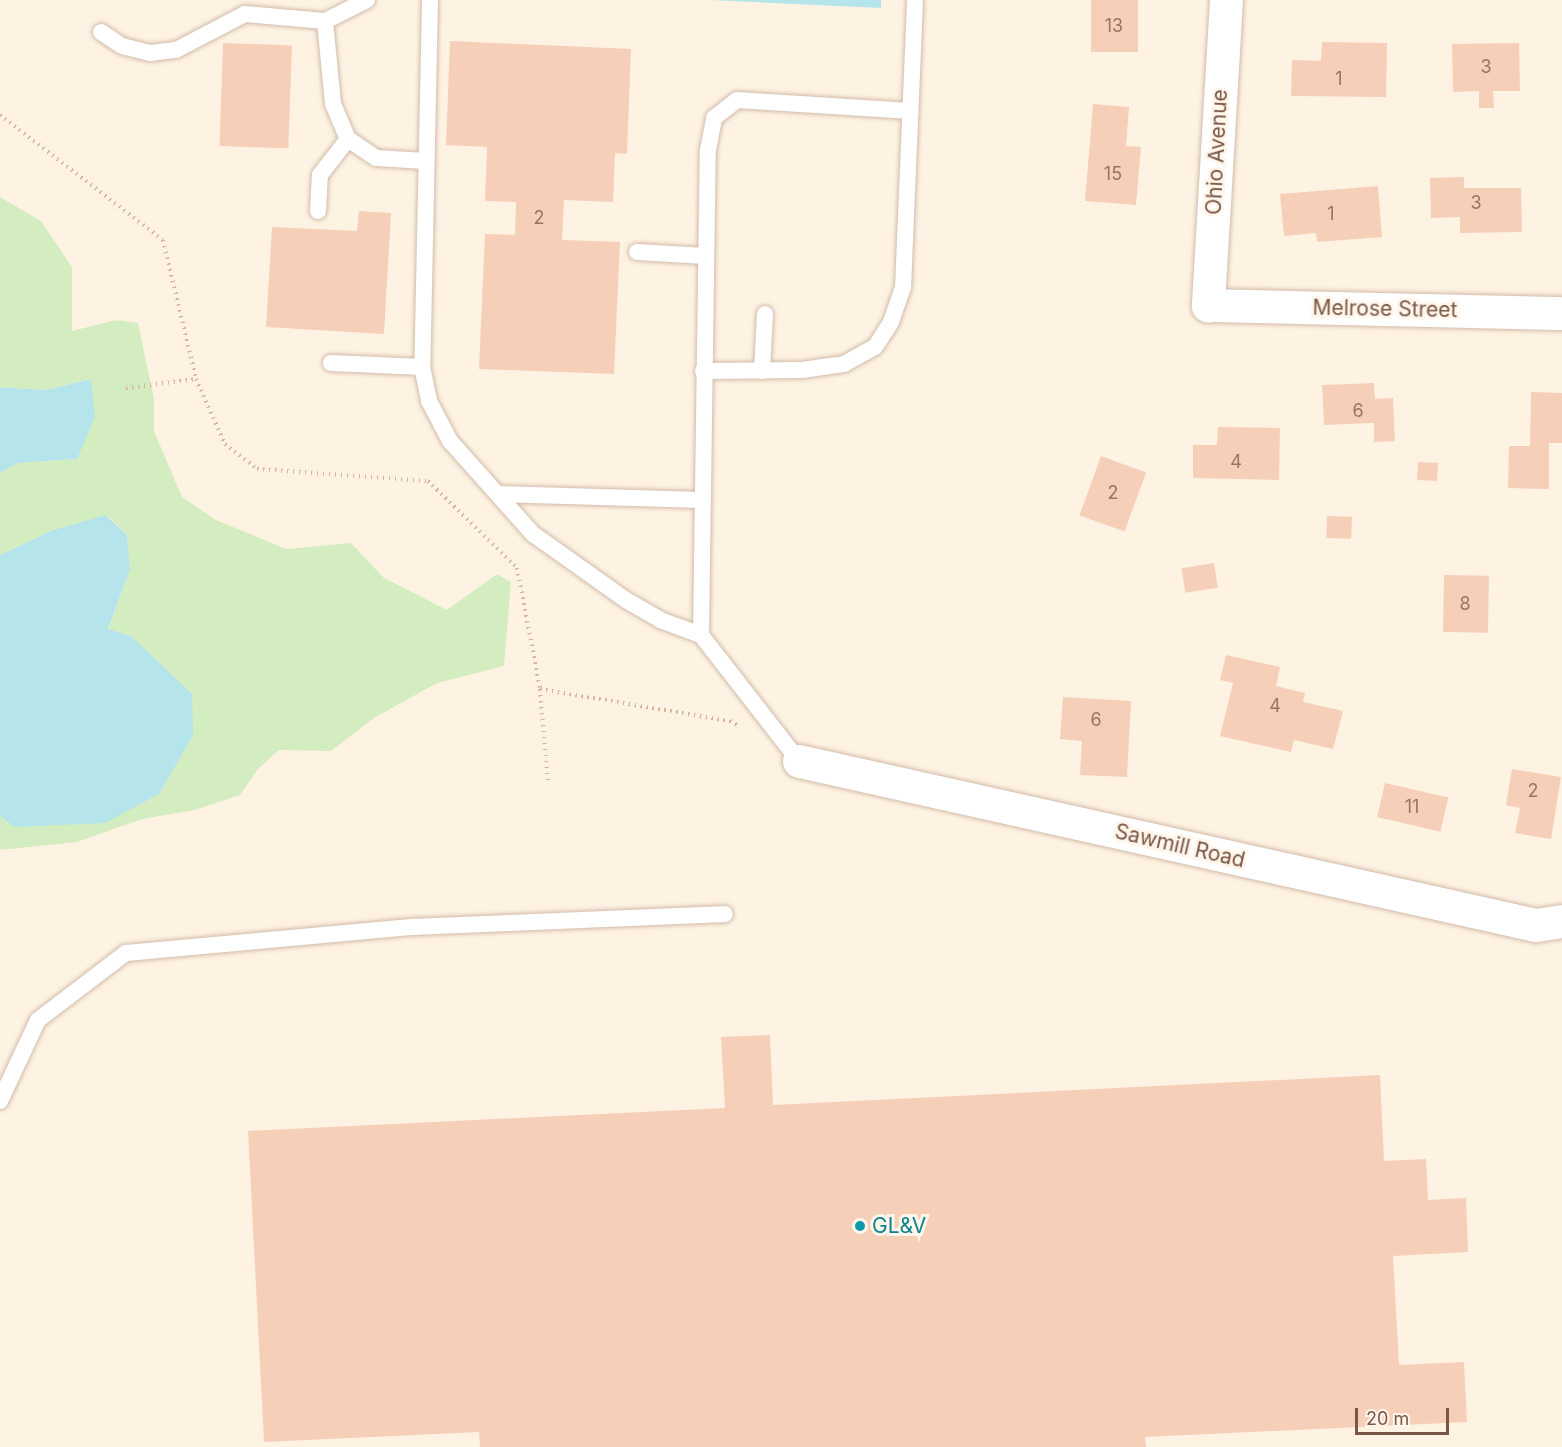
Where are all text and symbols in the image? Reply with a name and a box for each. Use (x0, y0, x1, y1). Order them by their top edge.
house number: 13 (1105, 15, 1123, 37)
house number: 3 (1480, 56, 1492, 78)
house number: 1 (1335, 68, 1343, 90)
street label: Ohio Avenue (1201, 89, 1233, 215)
house number: 15 (1104, 163, 1122, 185)
house number: 3 (1470, 192, 1482, 214)
house number: 1 (1327, 203, 1335, 225)
house number: 2 (534, 207, 544, 229)
street label: Melrose Street (1312, 295, 1458, 323)
house number: 6 (1352, 400, 1364, 422)
house number: 4 (1230, 451, 1242, 473)
house number: 2 (1108, 482, 1118, 504)
house number: 8 (1459, 593, 1471, 615)
house number: 4 (1269, 695, 1281, 717)
house number: 6 (1090, 709, 1102, 731)
house number: 2 (1528, 780, 1538, 802)
house number: 11 (1405, 796, 1419, 818)
street label: Sawmill Road (1113, 819, 1247, 873)
place label: GL&V (872, 1213, 926, 1239)
marker: GL&V (853, 1219, 867, 1233)
scale bar (1358, 1396, 1452, 1434)
text: 20 m (1366, 1408, 1409, 1429)

